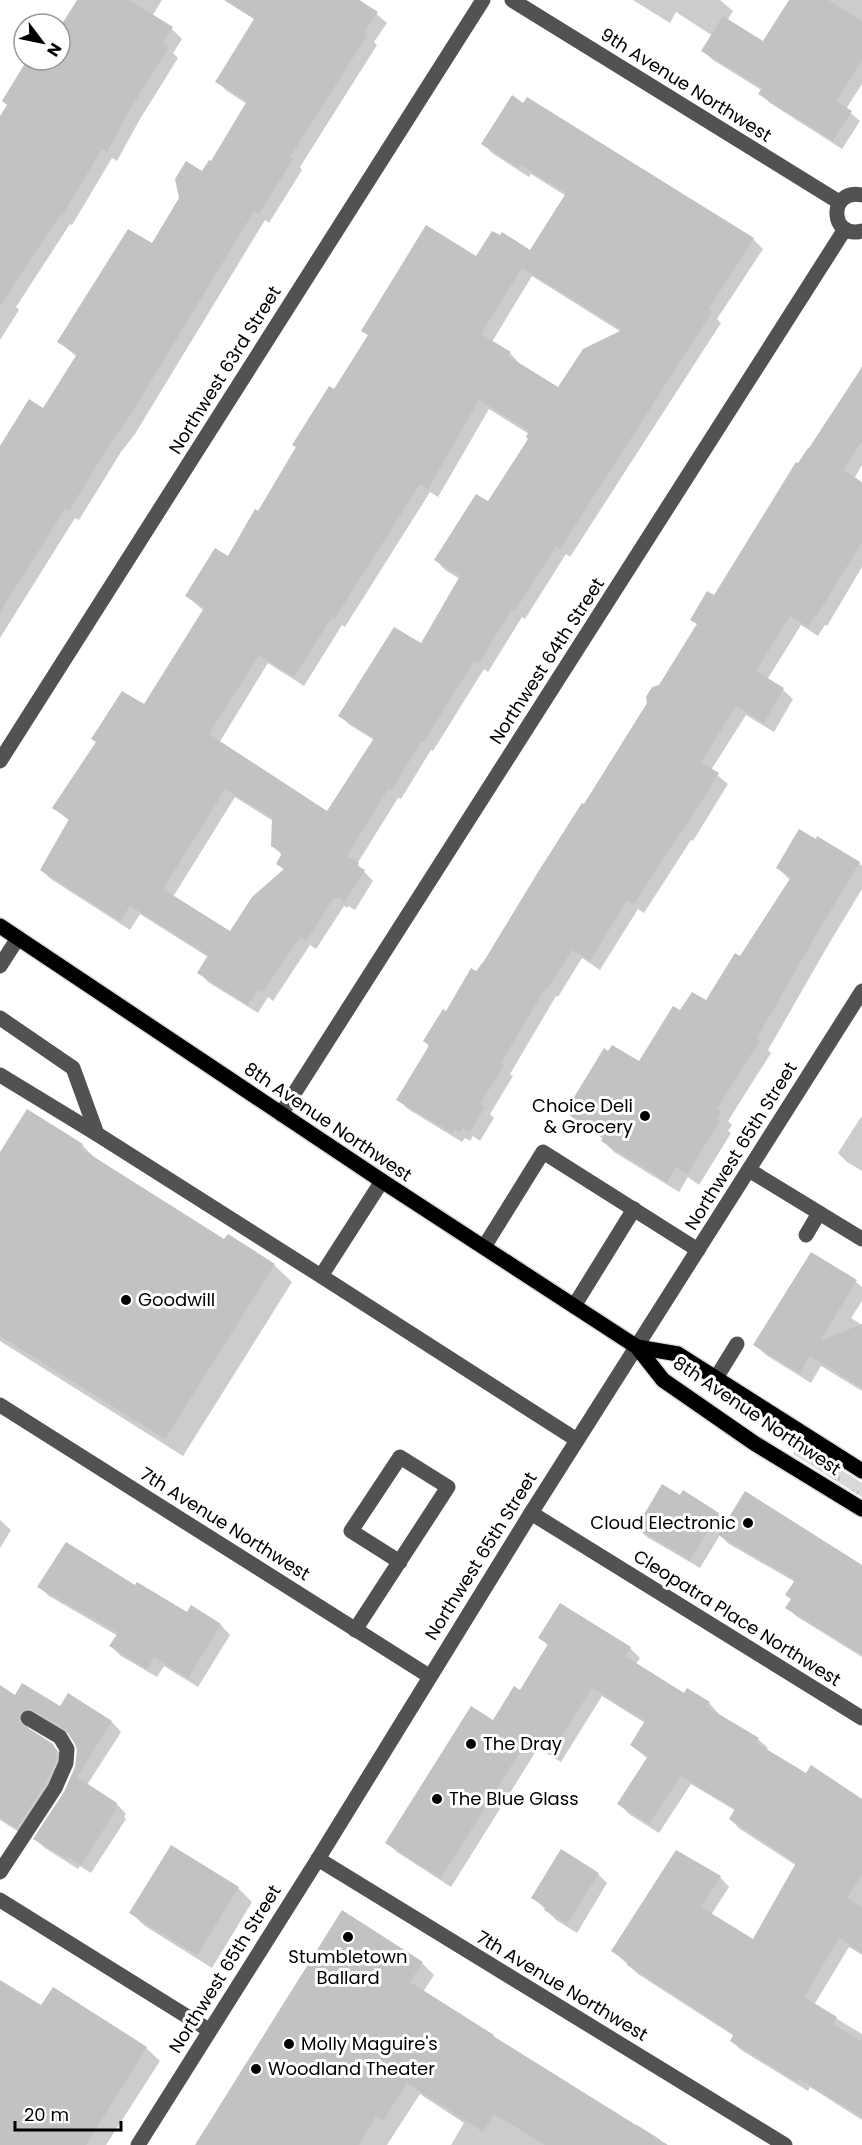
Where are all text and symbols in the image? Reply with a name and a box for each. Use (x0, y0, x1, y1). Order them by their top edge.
north arrow (12, 12, 72, 72)
street label: 9th Avenue Northwest (596, 22, 777, 147)
text: N (41, 38, 67, 61)
street label: Northwest 63rd Street (163, 281, 287, 459)
street label: Northwest 64th Street (483, 573, 610, 749)
street label: 8th Avenue Northwest (239, 1056, 417, 1187)
street label: Northwest 65th Street (679, 1057, 803, 1235)
place label: Choice Deli & Grocery (532, 1093, 633, 1139)
marker: Choice Deli & Grocery (638, 1109, 652, 1123)
place label: Goodwill (138, 1287, 215, 1312)
marker: Goodwill (119, 1293, 133, 1307)
street label: 8th Avenue Northwest (668, 1350, 846, 1481)
street label: 7th Avenue Northwest (136, 1461, 315, 1586)
street label: Northwest 65th Street (419, 1467, 543, 1645)
place label: Cloud Electronic (590, 1510, 736, 1535)
marker: Cloud Electronic (741, 1516, 755, 1530)
street label: Cleopatra Place Northwest (629, 1543, 846, 1692)
place label: The Dray (483, 1731, 562, 1756)
marker: The Dray (464, 1737, 478, 1751)
place label: The Blue Glass (449, 1786, 579, 1811)
marker: The Blue Glass (430, 1792, 444, 1806)
street label: Northwest 65th Street (163, 1880, 287, 2058)
street label: 7th Avenue Northwest (472, 1924, 653, 2047)
marker: Stumbletown Ballard (341, 1930, 355, 1944)
place label: Stumbletown Ballard (288, 1944, 408, 1990)
place label: Molly Maguire's (301, 2031, 438, 2056)
marker: Molly Maguire's (282, 2037, 296, 2051)
place label: Woodland Theater (268, 2056, 435, 2081)
marker: Woodland Theater (249, 2062, 263, 2076)
scale bar (15, 2094, 122, 2132)
text: 20 m (24, 2102, 69, 2127)

